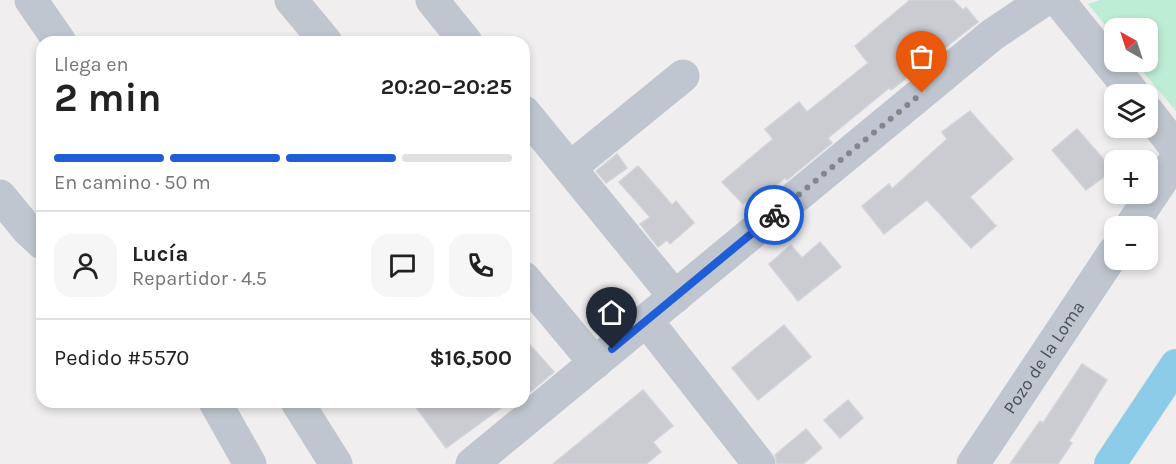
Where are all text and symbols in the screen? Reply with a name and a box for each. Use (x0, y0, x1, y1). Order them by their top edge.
north arrow (1104, 18, 1158, 72)
map controls (1104, 18, 1158, 270)
pin (896, 31, 947, 93)
icon: bag (905, 40, 938, 73)
text: Llega en (54, 53, 129, 76)
text: 20:20–20:25 (381, 74, 512, 100)
text: 2 min (54, 75, 162, 121)
button: layers (1104, 84, 1158, 138)
button: + (1104, 150, 1158, 204)
text: En camino · 50 m (54, 171, 211, 194)
courier (744, 185, 804, 245)
icon: bike (758, 199, 791, 232)
button: − (1104, 216, 1158, 270)
button: person (54, 234, 117, 297)
button: chat (371, 234, 434, 297)
button: phone (449, 234, 512, 297)
text: Lucía (132, 241, 188, 267)
text: Repartidor · 4.5 (132, 267, 267, 290)
pin (586, 287, 637, 349)
icon: home (595, 296, 628, 329)
street label: Pozo de la Loma (998, 297, 1089, 418)
text: Pedido #5570 (54, 345, 189, 371)
text: $16,500 (429, 345, 512, 371)

